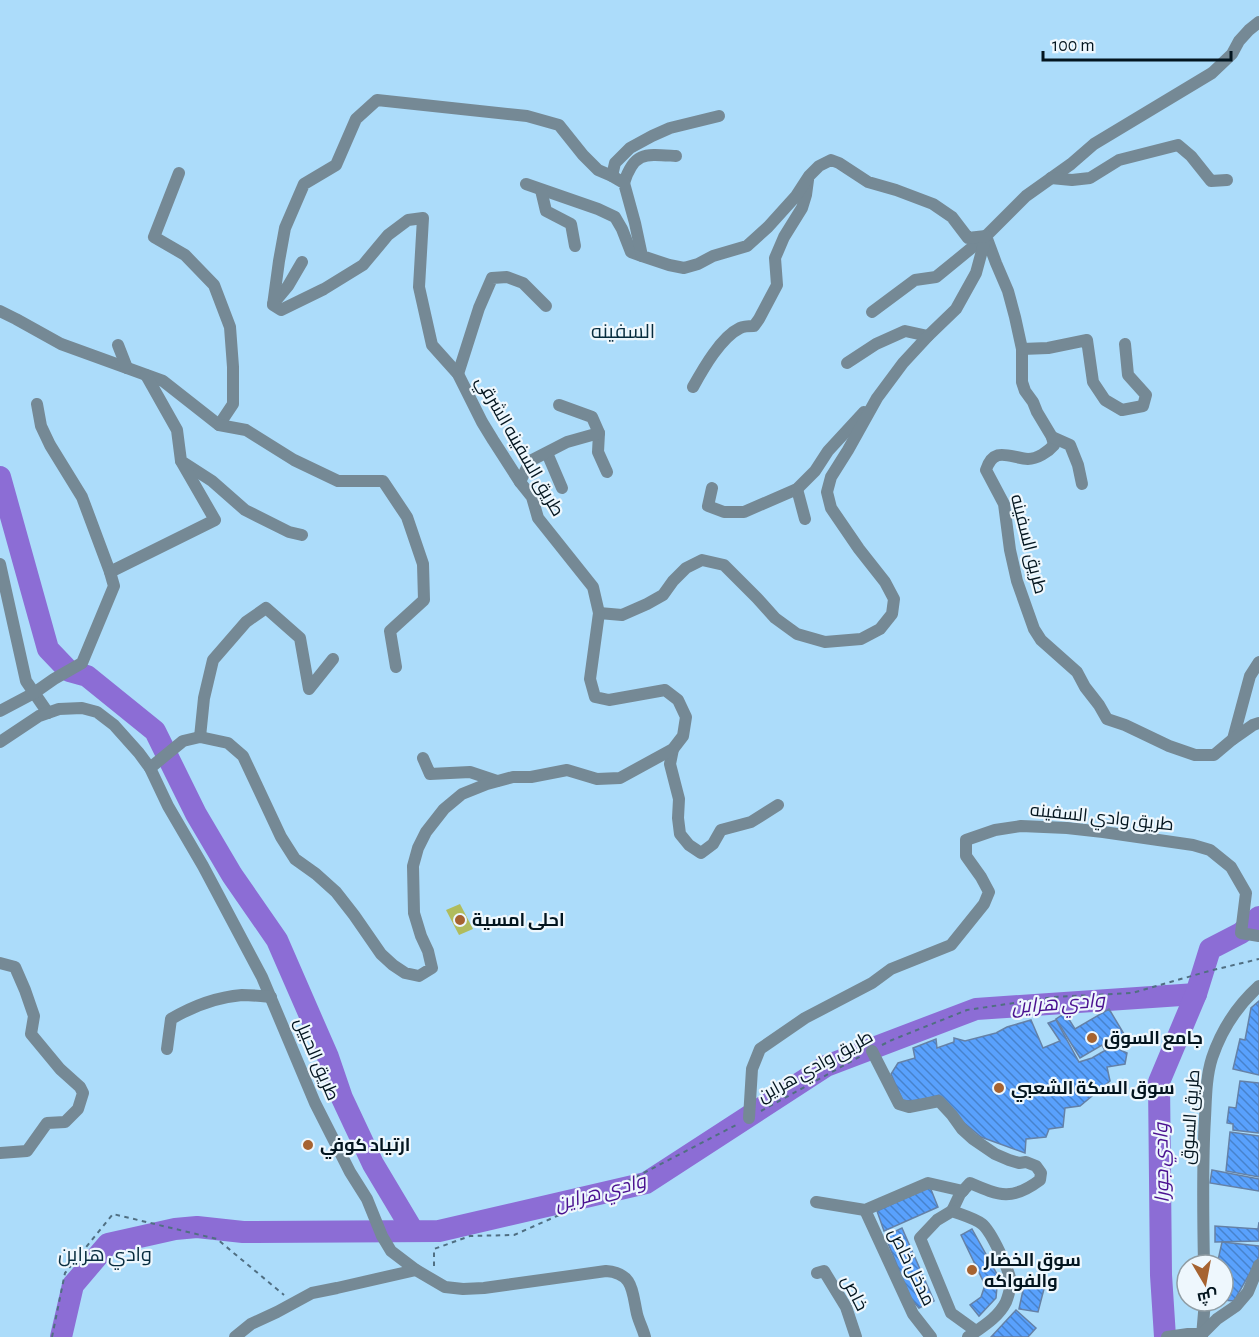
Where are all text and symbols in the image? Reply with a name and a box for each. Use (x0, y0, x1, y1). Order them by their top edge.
scale bar (1043, 24, 1230, 62)
text: 100 m (1052, 37, 1095, 55)
district label: السفينه (591, 322, 655, 342)
street label: طريق السفينه الشرقي (468, 373, 567, 522)
street label: طريق السفينه (1005, 493, 1049, 596)
street label: طريق وادي السفينه (1029, 802, 1175, 838)
place label: احلى امسية (472, 912, 565, 931)
marker: احلى امسية (453, 913, 467, 927)
water label: وادي هراين (1011, 991, 1107, 1022)
street label: طريق الحبيل (289, 1015, 342, 1104)
street label: طريق وادي هراين (755, 1028, 878, 1109)
place label: جامع السوق (1104, 1030, 1203, 1050)
marker: جامع السوق (1085, 1031, 1099, 1045)
street label: طريق السوق (1179, 1069, 1205, 1165)
place label: سوق السكة الشعبي (1011, 1079, 1175, 1103)
marker: سوق السكة الشعبي (992, 1081, 1006, 1095)
water label: وادي جورا (1151, 1122, 1178, 1203)
place label: ارتياد كوفي (320, 1137, 410, 1160)
marker: ارتياد كوفي (301, 1138, 315, 1152)
water label: وادي هراين (553, 1171, 650, 1220)
street label: مدخل خاص (884, 1226, 937, 1309)
district label: وادي هراين (58, 1245, 152, 1270)
place label: سوق الخضار والفواكه (983, 1252, 1081, 1292)
north arrow (1175, 1253, 1235, 1313)
marker: سوق الخضار والفواكه (965, 1263, 979, 1277)
street label: خاص (837, 1273, 870, 1314)
text: ش (1196, 1286, 1219, 1307)

